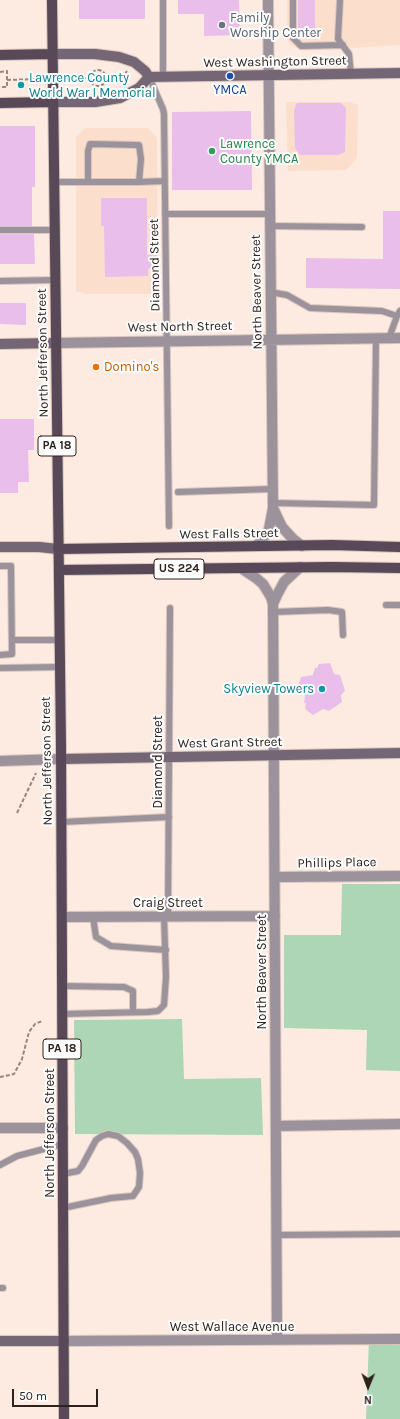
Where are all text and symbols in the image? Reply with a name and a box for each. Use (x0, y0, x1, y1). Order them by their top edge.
place label: Family Worship Center (230, 10, 321, 41)
marker: Family Worship Center (217, 20, 227, 30)
street label: West Washington Street (203, 53, 347, 71)
place label: Lawrence County World War I Memorial (29, 70, 156, 101)
marker: YMCA (225, 71, 235, 81)
marker: Lawrence County World War I Memorial (16, 80, 26, 90)
place label: YMCA (213, 82, 247, 98)
place label: Lawrence County YMCA (220, 136, 298, 167)
marker: Lawrence County YMCA (207, 146, 217, 156)
street label: Diamond Street (146, 218, 164, 312)
street label: North Beaver Street (248, 234, 266, 350)
street label: North Jefferson Street (34, 288, 52, 418)
street label: West North Street (127, 318, 233, 336)
place label: Domino's (104, 359, 159, 375)
marker: Domino's (91, 362, 101, 372)
road number: PA 18 (38, 436, 76, 456)
street label: West Falls Street (179, 525, 279, 543)
road number: US 224 (154, 559, 204, 579)
place label: Skyview Towers (223, 681, 314, 697)
marker: Skyview Towers (317, 684, 327, 694)
street label: North Jefferson Street (38, 696, 56, 826)
street label: Diamond Street (150, 715, 166, 809)
street label: West Grant Street (178, 734, 282, 752)
street label: Phillips Place (297, 855, 377, 871)
street label: Craig Street (133, 895, 203, 911)
street label: North Beaver Street (254, 914, 270, 1030)
road number: PA 18 (43, 1039, 81, 1059)
street label: North Jefferson Street (42, 1068, 58, 1198)
street label: West Wallace Avenue (170, 1319, 294, 1335)
north arrow (348, 1367, 388, 1407)
scale bar (14, 1381, 100, 1407)
text: 50 m (19, 1389, 47, 1403)
text: N (364, 1393, 372, 1406)

